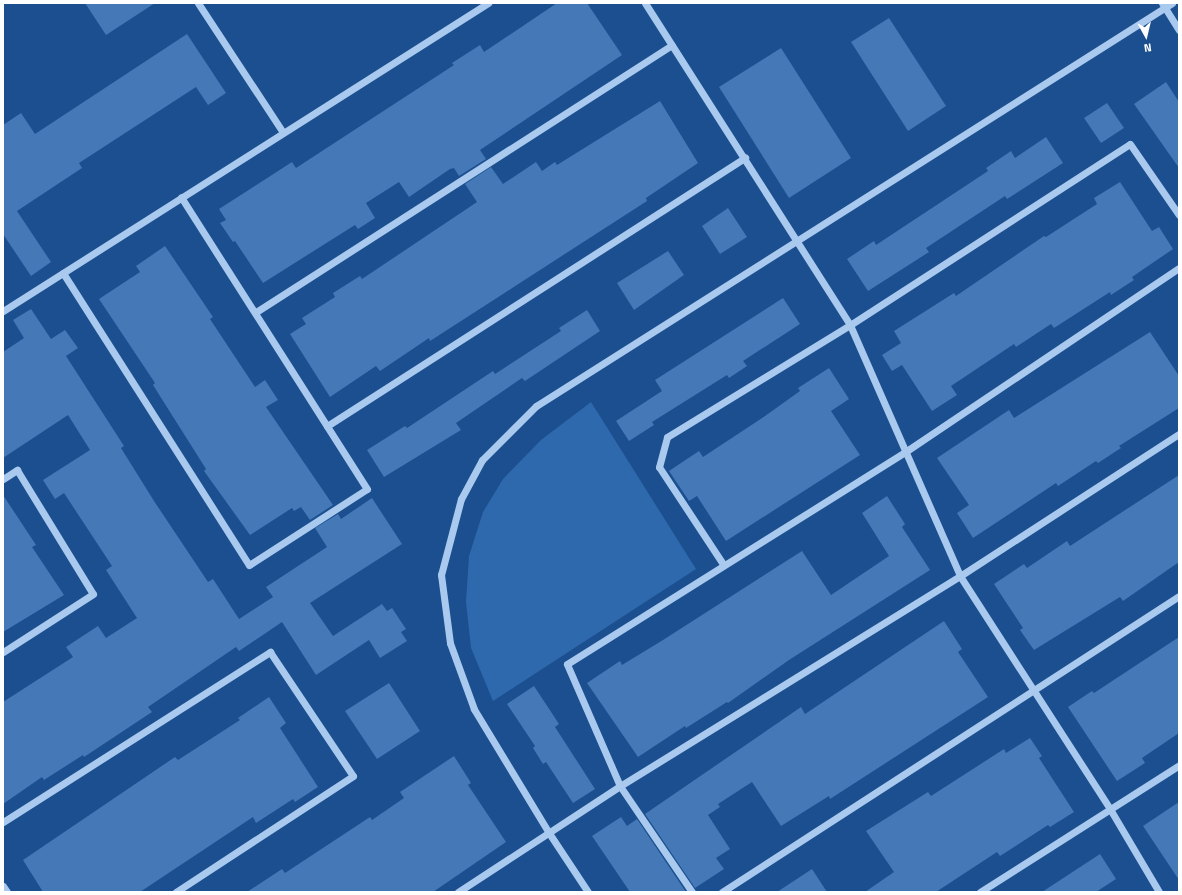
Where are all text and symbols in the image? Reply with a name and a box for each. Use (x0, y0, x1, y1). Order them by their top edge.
north arrow (1126, 16, 1166, 56)
text: N (1143, 39, 1153, 56)

